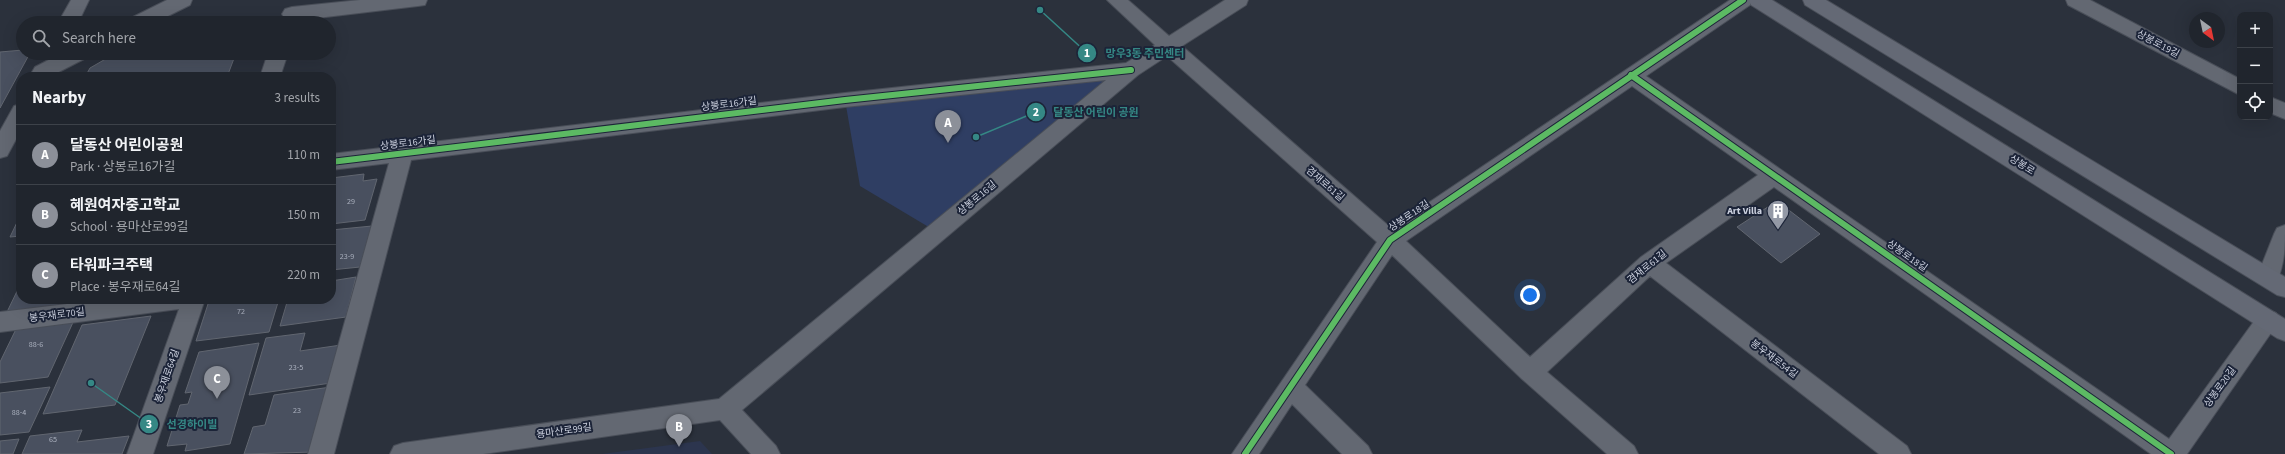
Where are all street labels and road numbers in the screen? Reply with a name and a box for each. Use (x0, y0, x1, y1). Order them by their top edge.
street label: 상봉로19길 (2134, 27, 2182, 61)
street label: 상봉로16가길 (700, 94, 758, 114)
street label: 상봉로16가길 (379, 133, 437, 153)
street label: 상봉로 (2007, 152, 2037, 178)
street label: 겸재로61길 (1303, 163, 1347, 205)
street label: 상봉로16길 (955, 178, 999, 218)
street label: 상봉로18길 (1386, 197, 1432, 235)
street label: 상봉로18길 (1884, 237, 1930, 275)
street label: 겸재로61길 (1624, 247, 1670, 287)
street label: 봉우재로70길 (28, 305, 86, 325)
street label: 봉우재로54길 (1747, 337, 1801, 381)
street label: 봉우재로64길 (151, 347, 183, 405)
street label: 상봉로20길 (2201, 364, 2239, 410)
street label: 용마산로99길 (535, 420, 593, 442)

